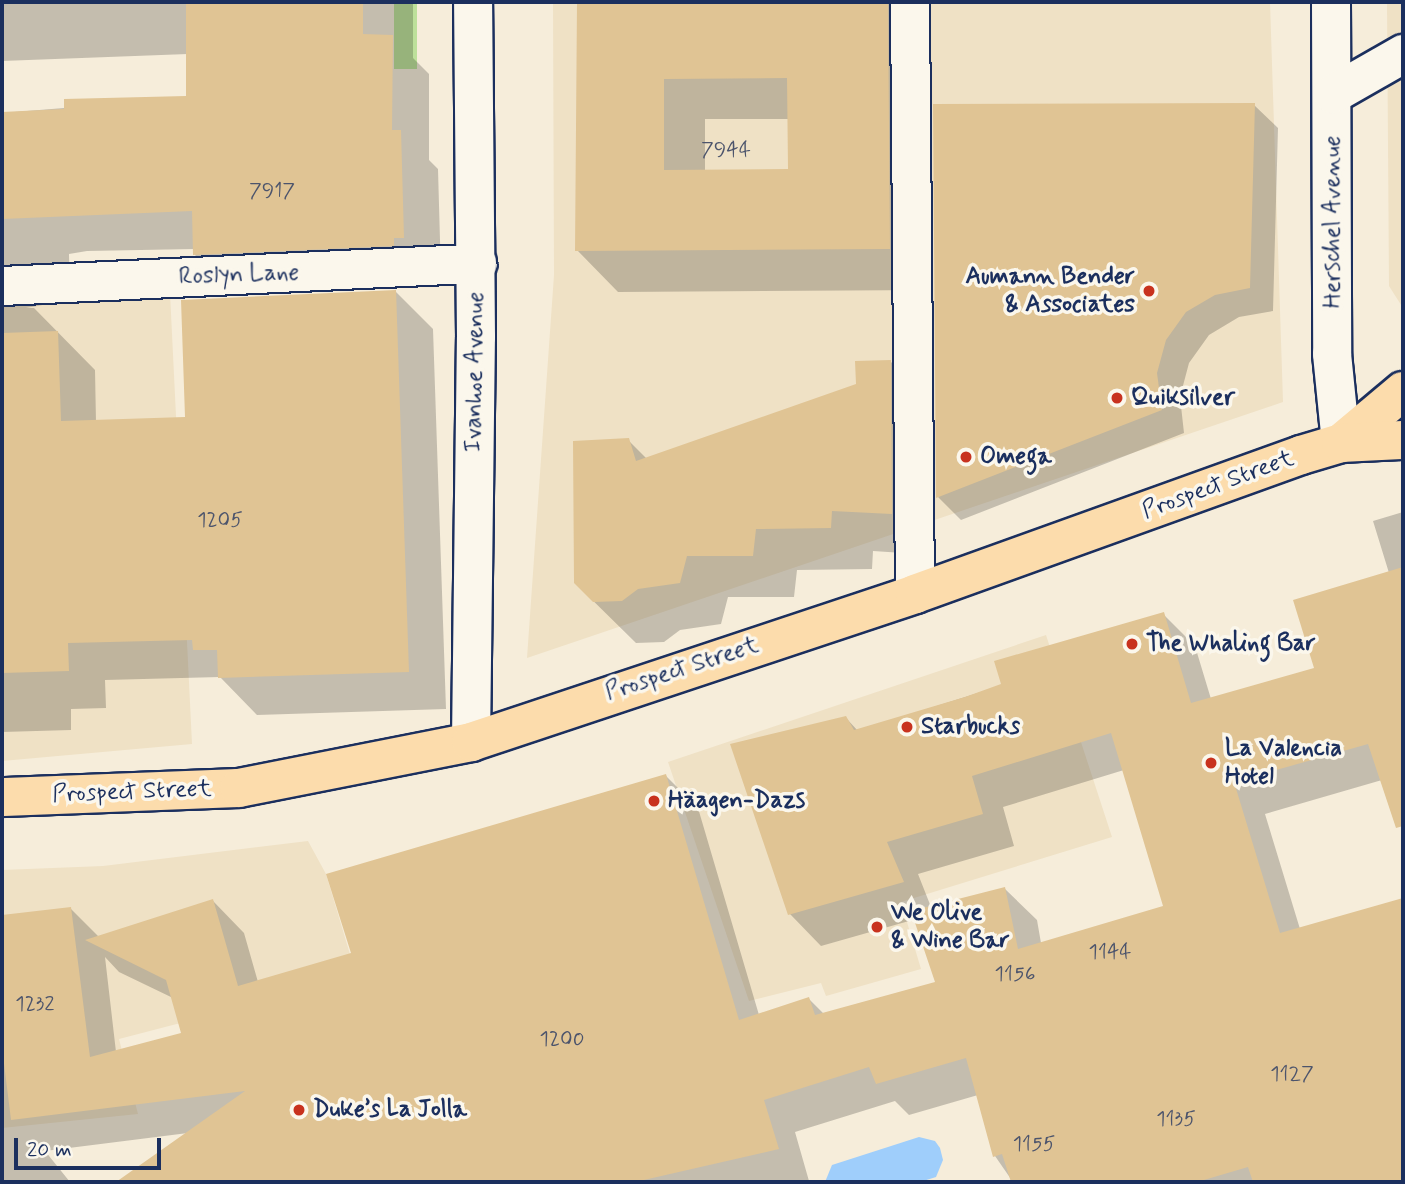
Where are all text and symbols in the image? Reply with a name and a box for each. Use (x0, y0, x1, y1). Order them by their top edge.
house number: 7944 (701, 137, 751, 163)
street label: Herschel Avenue (1319, 137, 1347, 307)
house number: 7917 (249, 178, 295, 204)
street label: Roslyn Lane (177, 258, 301, 292)
place label: Aumann Bender & Associates (966, 263, 1135, 319)
marker: Aumann Bender & Associates (1141, 283, 1157, 299)
street label: Ivanhoe Avenue (459, 290, 491, 454)
place label: Quiksilver (1131, 384, 1235, 412)
marker: Quiksilver (1109, 390, 1125, 406)
place label: Omega (980, 443, 1052, 471)
street label: Prospect Street (1138, 444, 1298, 526)
marker: Omega (958, 449, 974, 465)
house number: 1205 (197, 507, 243, 533)
place label: The Whaling Bar (1146, 630, 1317, 658)
street label: Prospect Street (602, 631, 762, 707)
marker: The Whaling Bar (1124, 636, 1140, 652)
place label: Starbucks (921, 713, 1020, 741)
marker: Starbucks (899, 719, 915, 735)
place label: La Valencia Hotel (1225, 735, 1349, 791)
marker: La Valencia Hotel (1203, 755, 1219, 771)
street label: Prospect Street (52, 775, 212, 809)
place label: Häagen-Dazs (668, 787, 805, 815)
marker: Häagen-Dazs (646, 793, 662, 809)
place label: We Olive & Wine Bar (891, 899, 1007, 955)
marker: We Olive & Wine Bar (869, 919, 885, 935)
house number: 1144 (1088, 939, 1132, 965)
house number: 1156 (995, 961, 1035, 987)
house number: 1232 (15, 991, 55, 1017)
house number: 1200 (540, 1026, 584, 1052)
house number: 1127 (1270, 1061, 1314, 1087)
place label: Duke’s La Jolla (313, 1096, 465, 1124)
marker: Duke’s La Jolla (291, 1102, 307, 1118)
house number: 1135 (1156, 1106, 1196, 1132)
scale bar (18, 1124, 164, 1168)
house number: 1155 (1013, 1131, 1055, 1157)
text: 20 m (27, 1136, 72, 1164)

